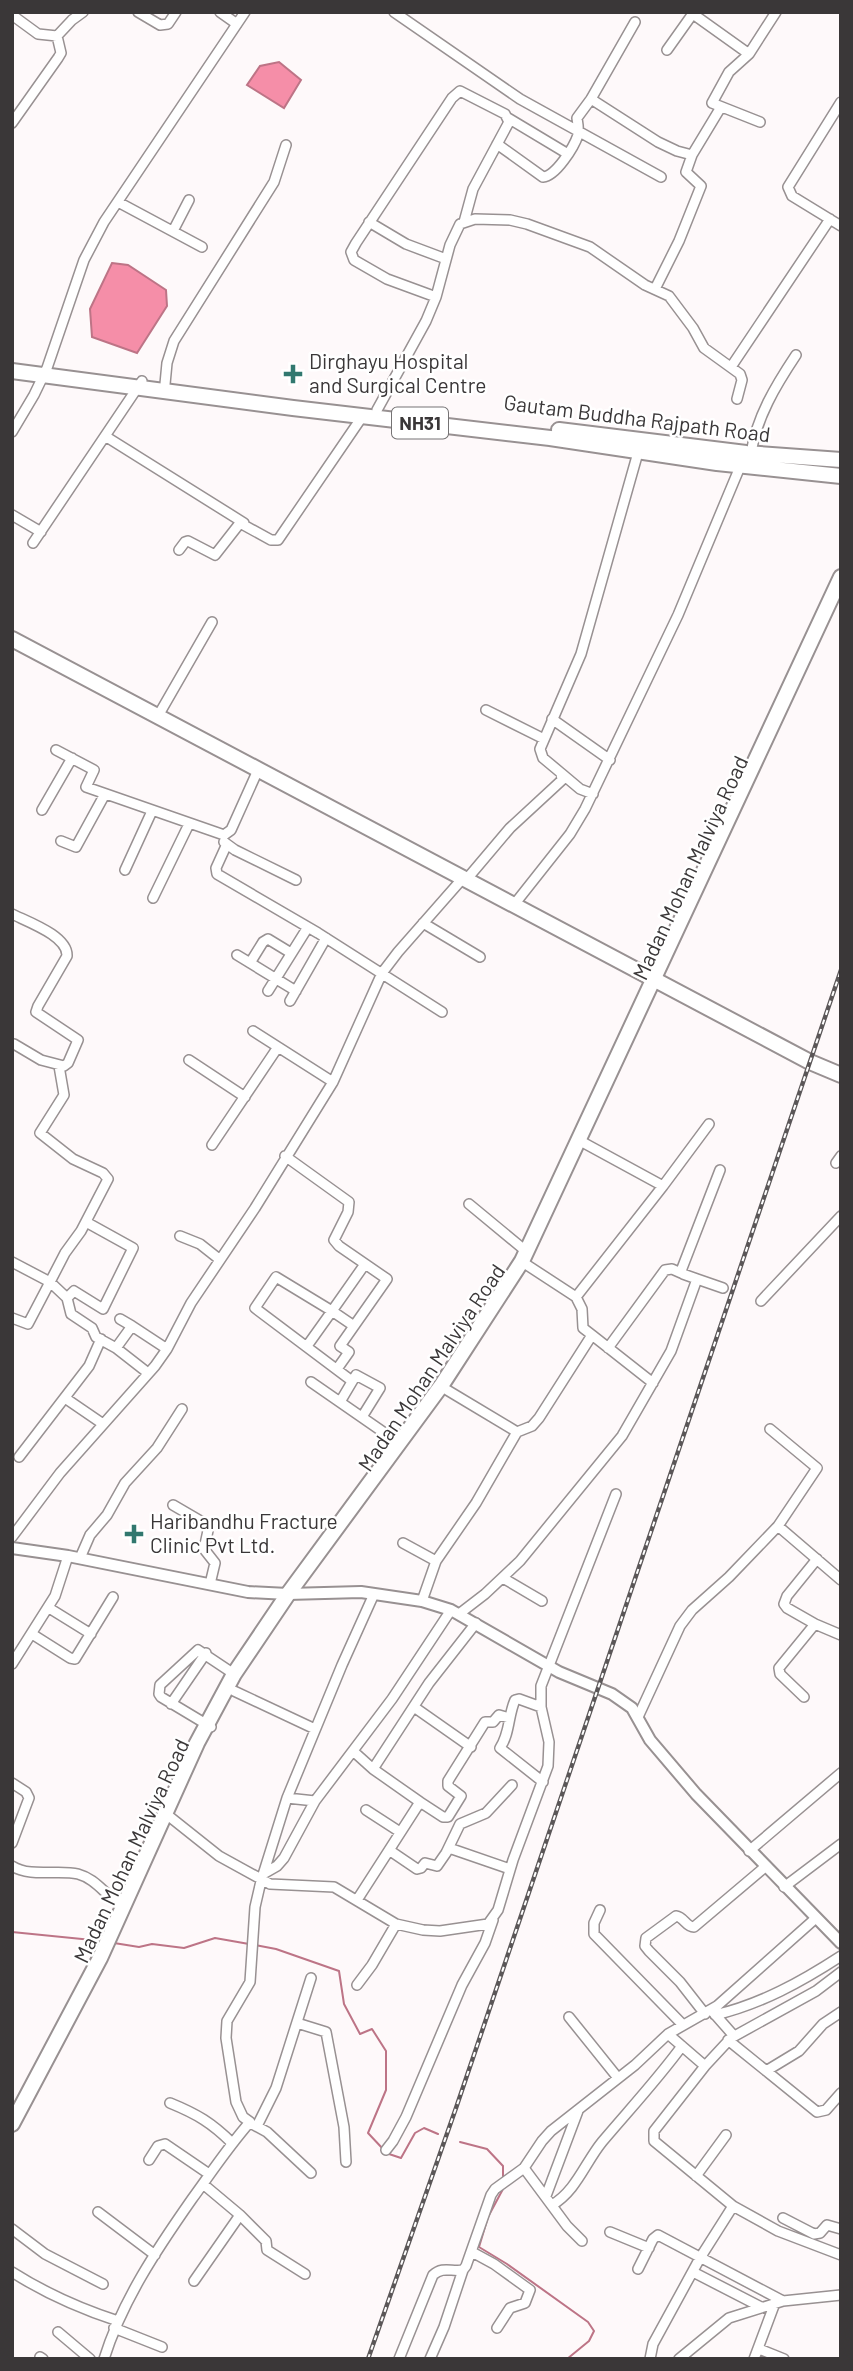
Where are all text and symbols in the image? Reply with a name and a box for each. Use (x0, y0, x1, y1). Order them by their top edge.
place label: Dirghayu Hospital and Surgical Centre (309, 348, 486, 397)
marker: Dirghayu Hospital and Surgical Centre (283, 364, 303, 384)
street label: Gautam Buddha Rajpath Road (502, 389, 772, 446)
road number: NH31 (392, 408, 448, 438)
street label: Madan Mohan Malviya Road (627, 751, 753, 983)
street label: Madan Mohan Malviya Road (352, 1259, 509, 1475)
place label: Haribandhu Fracture Clinic Pvt Ltd. (150, 1508, 338, 1557)
marker: Haribandhu Fracture Clinic Pvt Ltd. (124, 1524, 144, 1544)
street label: Madan Mohan Malviya Road (68, 1734, 194, 1966)

